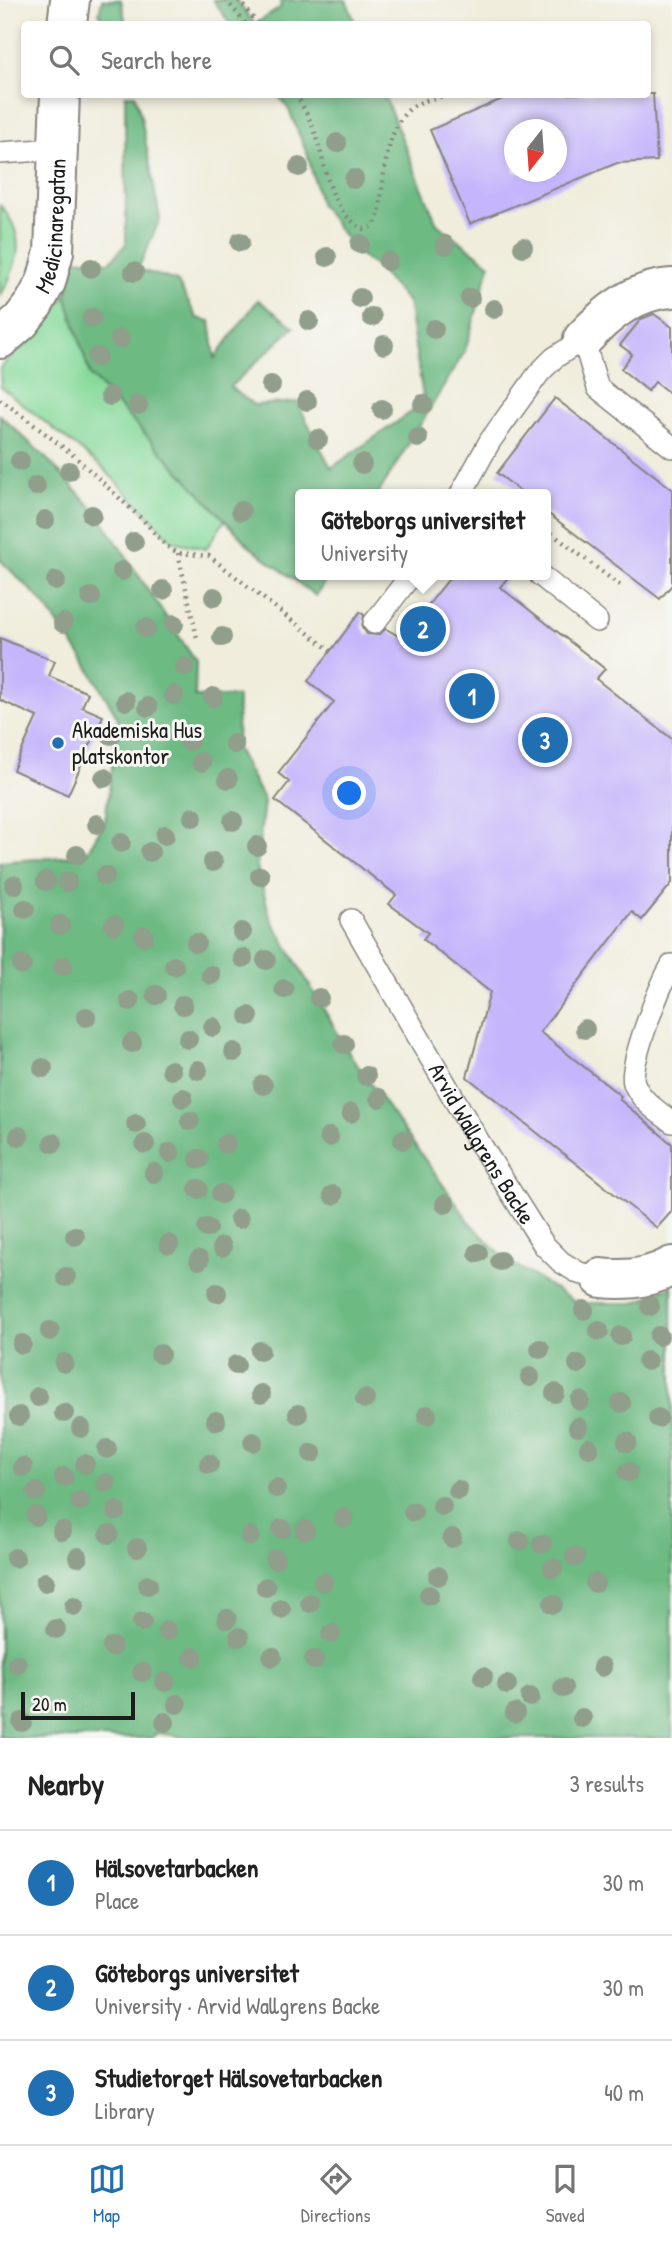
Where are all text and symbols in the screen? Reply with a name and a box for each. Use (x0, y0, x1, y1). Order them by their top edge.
search box (21, 21, 651, 98)
icon: search (45, 41, 83, 79)
text: Search here (101, 42, 212, 77)
north arrow (504, 119, 567, 182)
street label: Medicinaregatan (27, 158, 73, 299)
popup (295, 489, 551, 580)
text: Göteborgs universitet (321, 502, 525, 537)
text: University (321, 537, 408, 568)
pin: 2 (400, 603, 446, 655)
pin: 1 (449, 670, 495, 722)
place label: Akademiska Hus platskontor (72, 714, 202, 771)
pin: 3 (522, 714, 568, 766)
marker: Akademiska Hus platskontor (50, 735, 66, 751)
your location (332, 776, 366, 810)
street label: Arvid Wallgrens Backe (422, 1057, 543, 1230)
scale bar (21, 1689, 135, 1721)
text: 20 m (32, 1691, 67, 1717)
text: Nearby (28, 1764, 104, 1804)
text: 3 results (569, 1768, 644, 1799)
text: Hälsovetarbacken (95, 1850, 259, 1885)
text: 1 (47, 1867, 55, 1898)
text: 30 m (602, 1867, 644, 1898)
text: Place (95, 1885, 139, 1916)
text: Göteborgs universitet (95, 1955, 299, 1990)
text: 2 (46, 1972, 56, 2003)
text: 30 m (602, 1972, 644, 2003)
text: University · Arvid Wallgrens Backe (95, 1990, 380, 2021)
text: Studietorget Hälsovetarbacken (95, 2060, 382, 2095)
text: 3 (46, 2077, 56, 2108)
text: 40 m (604, 2077, 644, 2108)
text: Library (95, 2095, 155, 2126)
tab: Map (88, 2160, 126, 2228)
tab: Directions (301, 2160, 371, 2228)
tab: Saved (546, 2160, 584, 2228)

